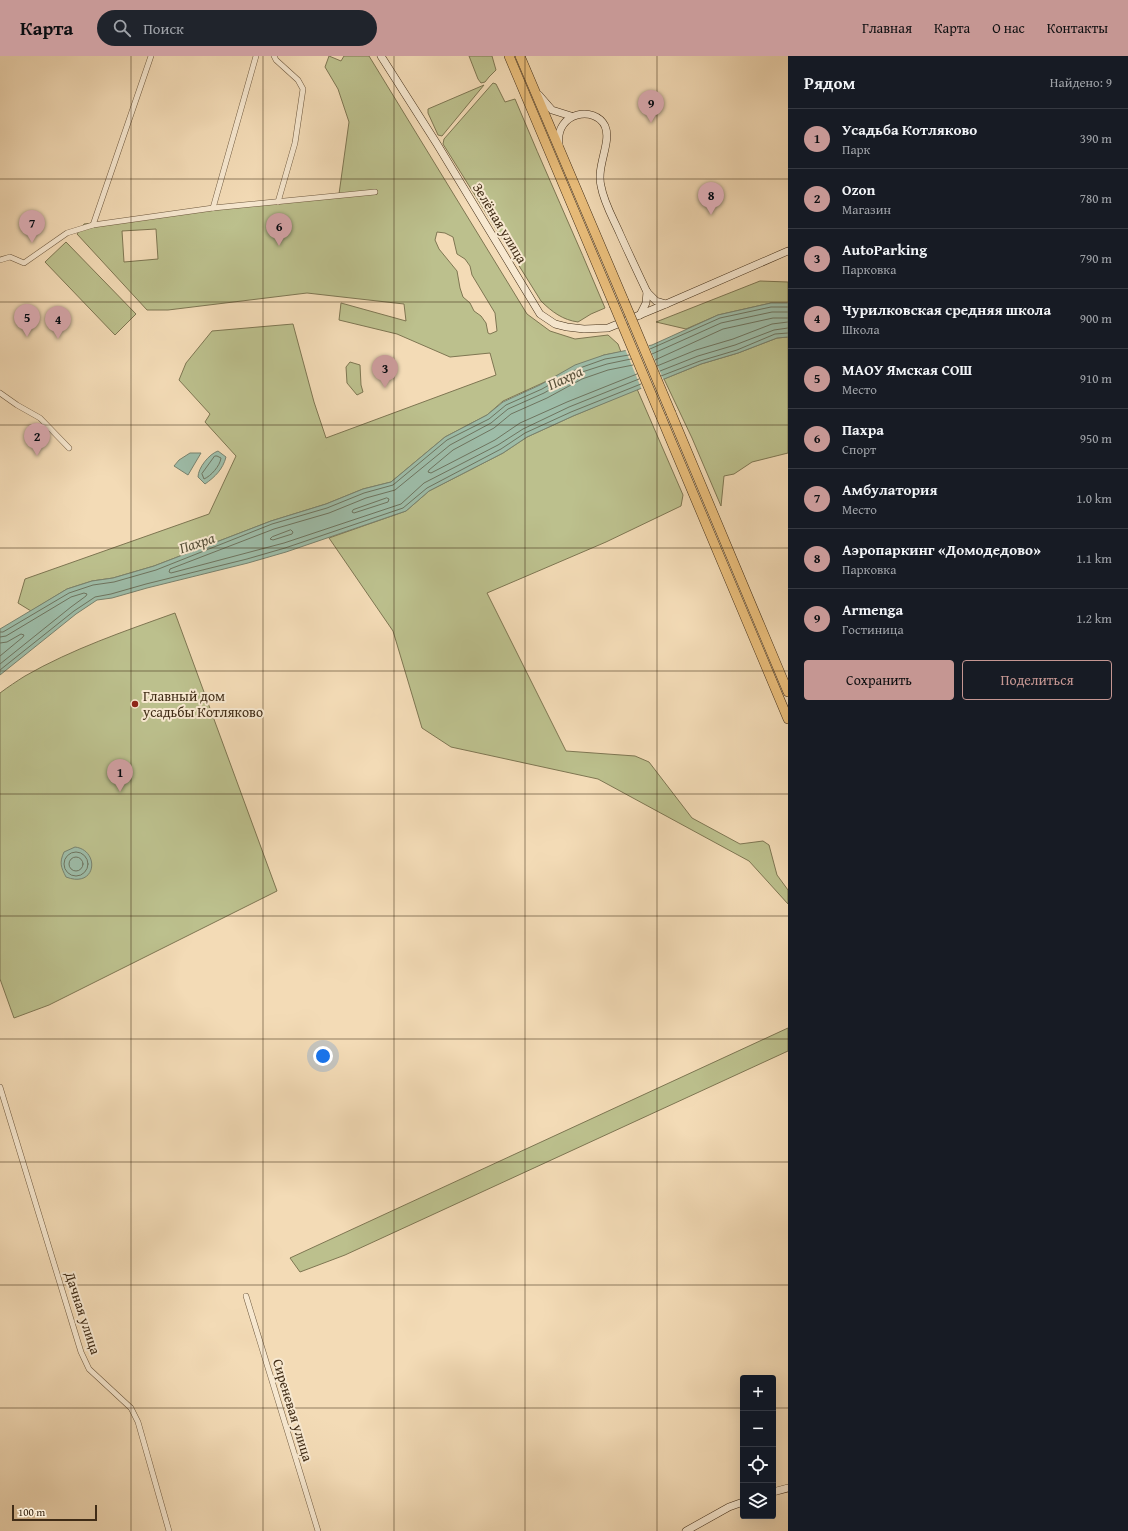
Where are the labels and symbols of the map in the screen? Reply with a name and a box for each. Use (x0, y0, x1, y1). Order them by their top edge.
pin: 9 (638, 90, 664, 123)
street label: Зелёная улица (468, 179, 532, 267)
pin: 8 (698, 182, 724, 215)
pin: 7 (19, 210, 45, 243)
pin: 6 (266, 213, 292, 246)
pin: 5 (14, 304, 40, 337)
pin: 4 (45, 306, 71, 339)
pin: 3 (372, 355, 398, 388)
water label: Пахра (544, 360, 586, 395)
pin: 2 (24, 423, 50, 456)
water label: Пахра (176, 527, 218, 558)
place label: Главный дом усадьбы Котляково (142, 686, 263, 722)
marker: Главный дом усадьбы Котляково (130, 699, 140, 709)
pin: 1 (107, 759, 133, 792)
your location (313, 1046, 333, 1066)
street label: Дачная улица (60, 1268, 106, 1357)
street label: Сиреневая улица (268, 1356, 318, 1464)
scale bar (12, 1503, 97, 1522)

